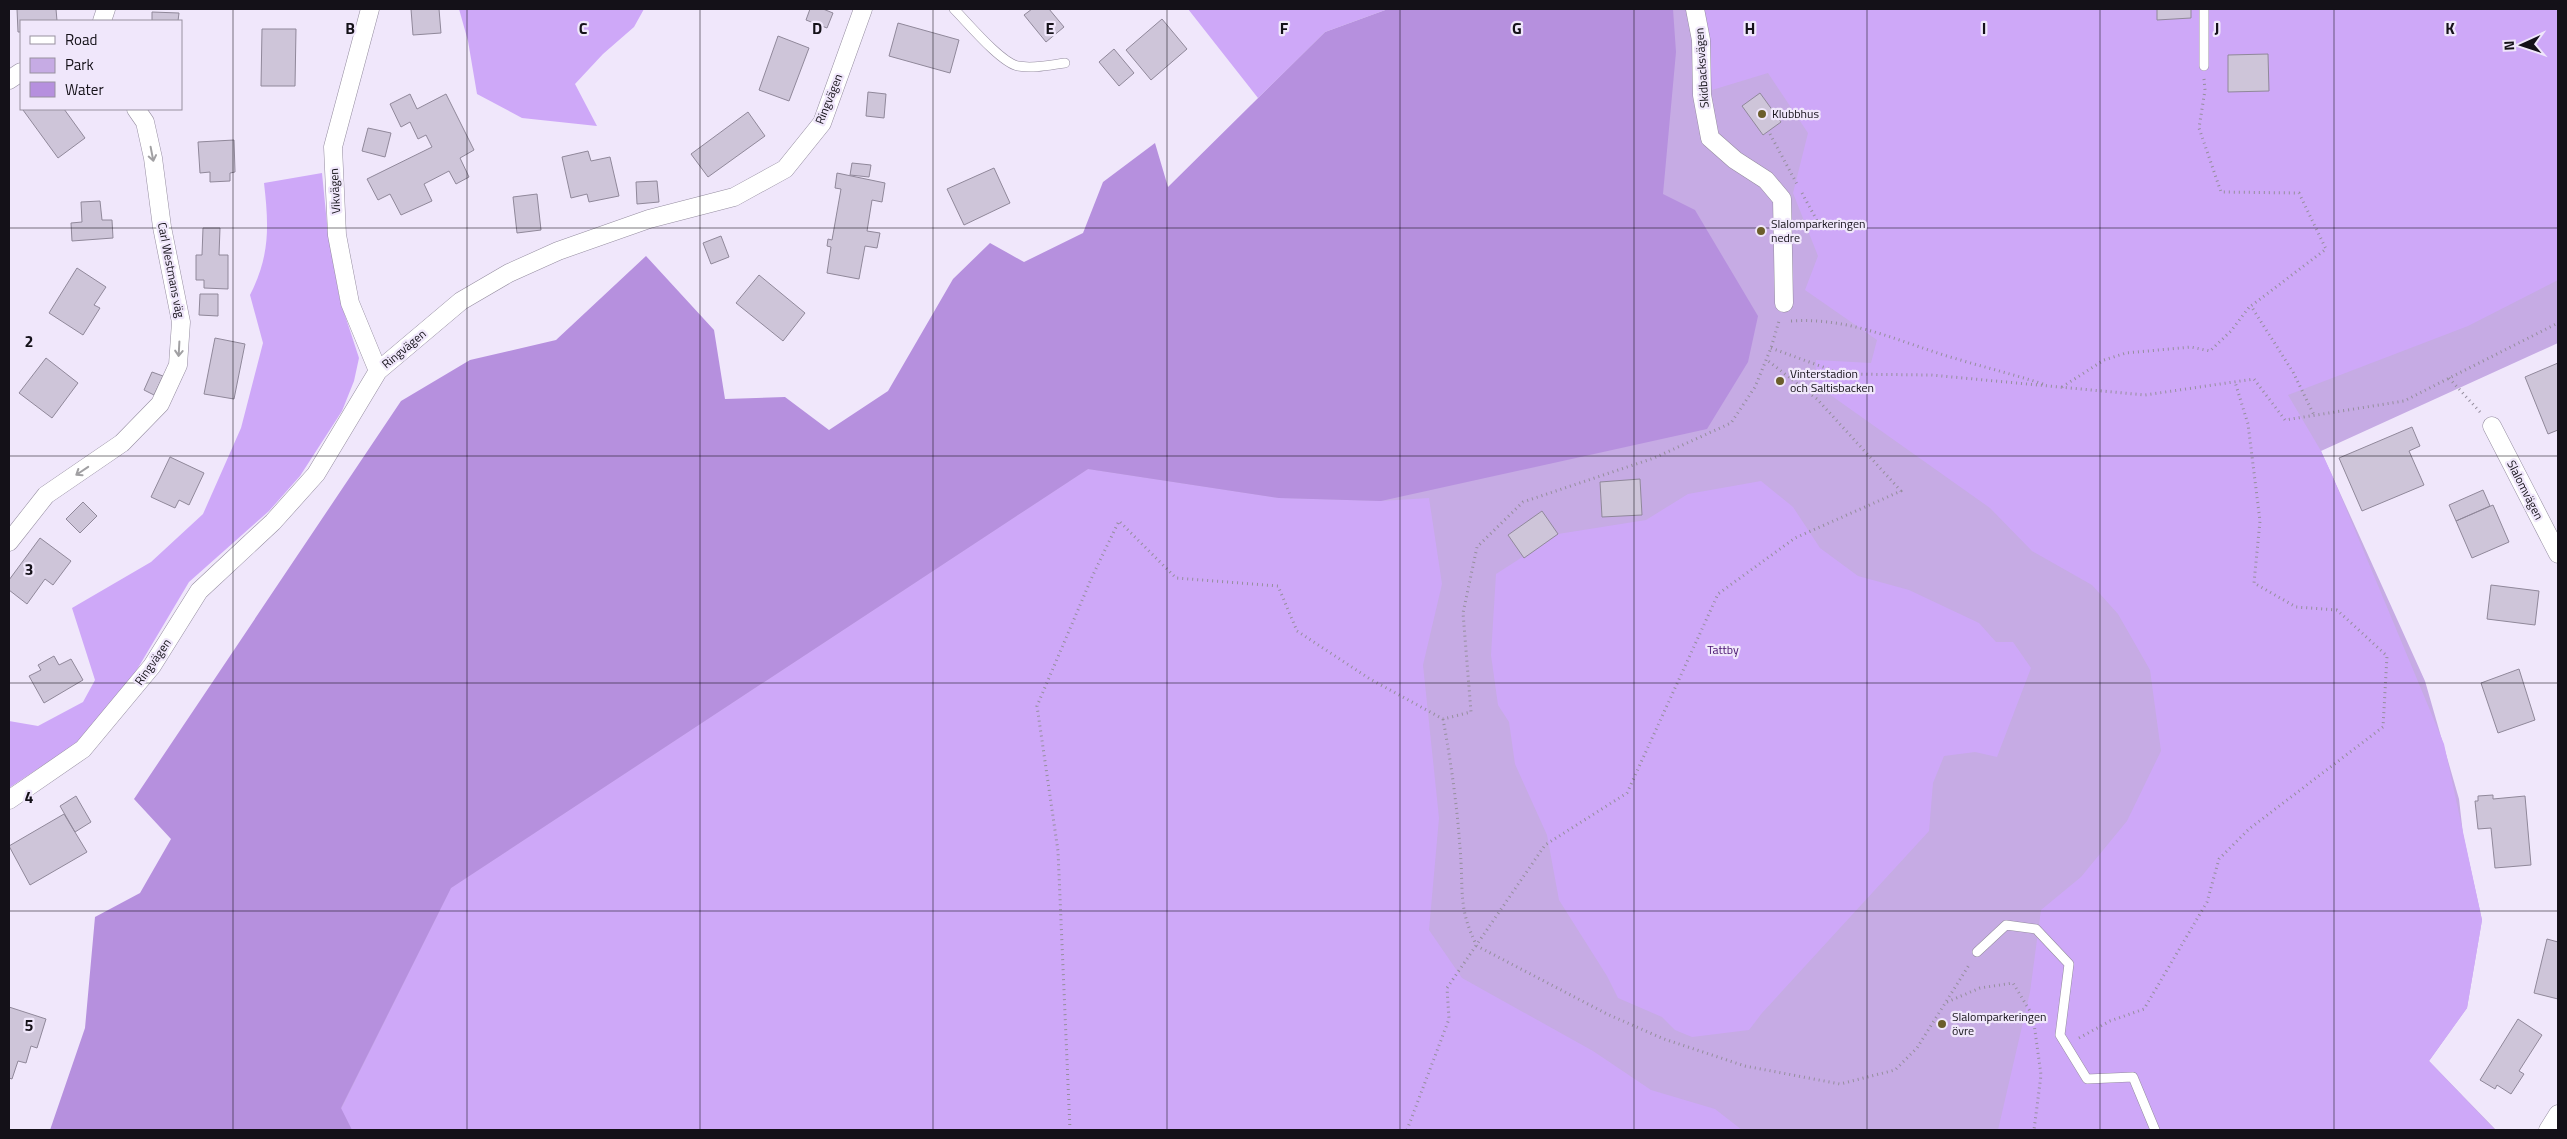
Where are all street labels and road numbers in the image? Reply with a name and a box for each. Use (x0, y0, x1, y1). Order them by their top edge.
street label: Skidbacksvägen (1689, 27, 1714, 109)
street label: Ringvägen (810, 71, 847, 127)
street label: Vikvägen (324, 168, 345, 214)
street label: Carl Westmans väg (153, 221, 190, 319)
street label: Ringvägen (377, 324, 430, 373)
street label: Slalomvägen (2502, 457, 2549, 523)
street label: Ringvägen (130, 635, 176, 689)

